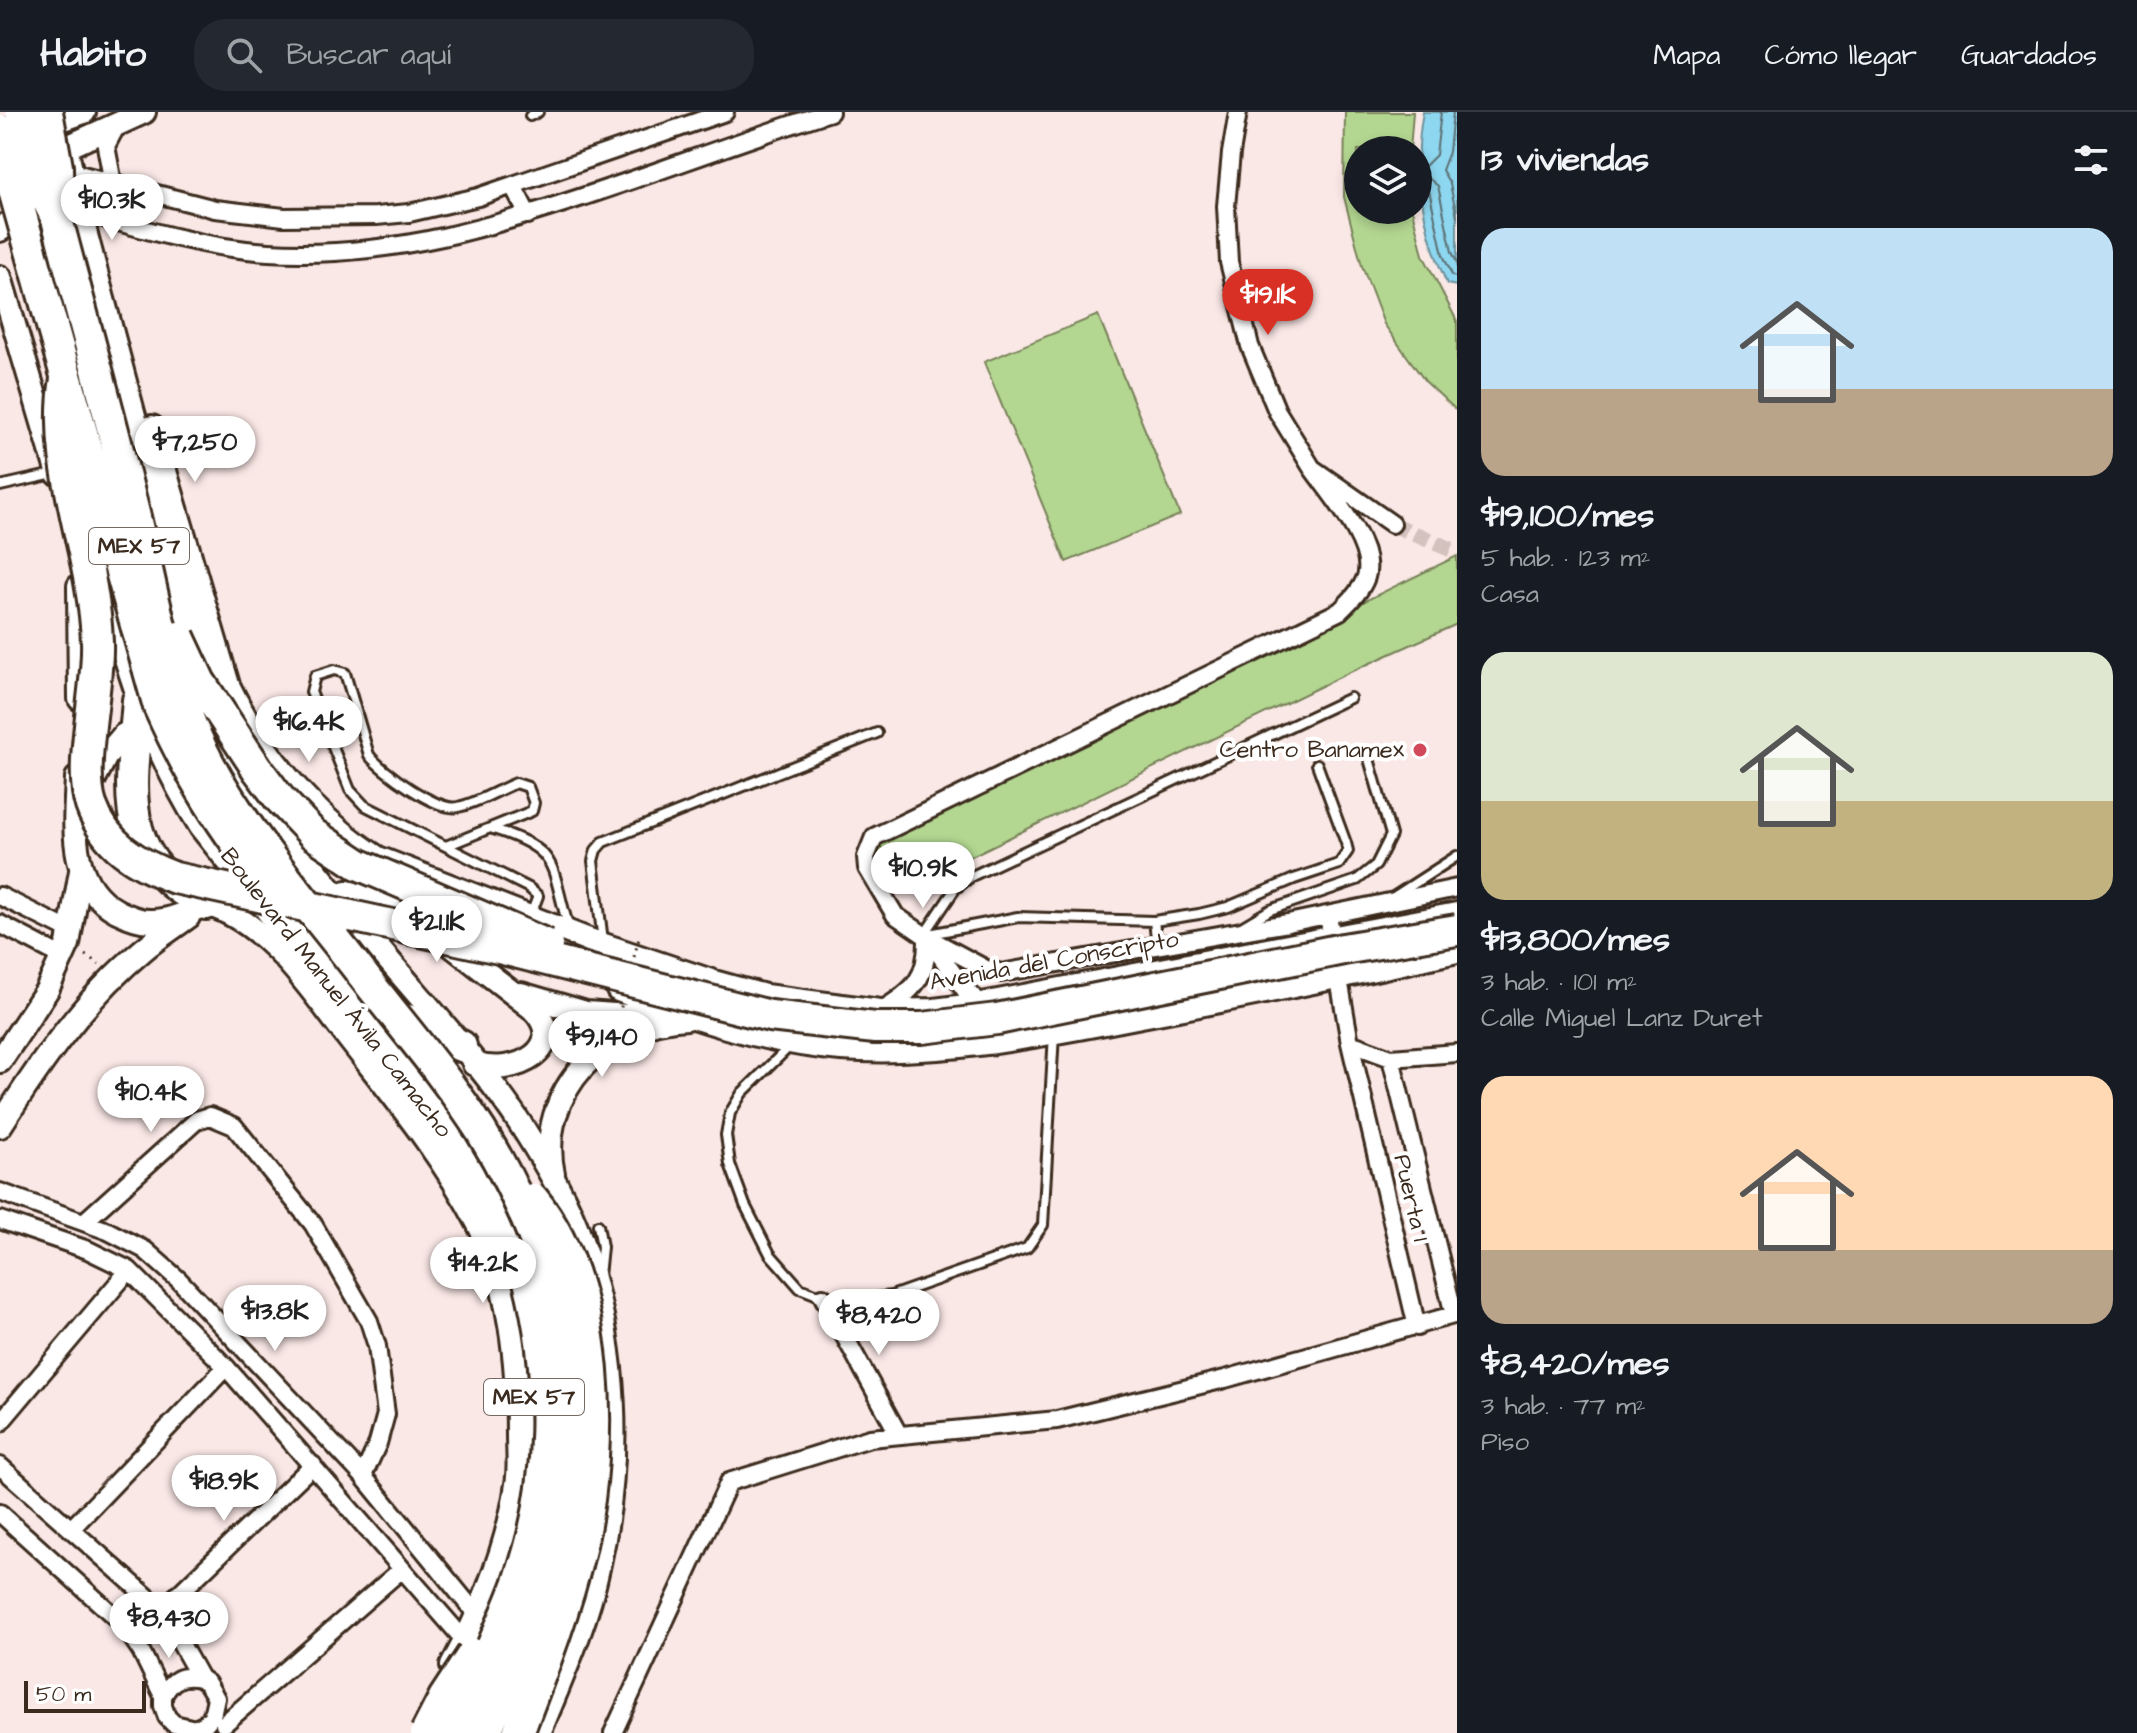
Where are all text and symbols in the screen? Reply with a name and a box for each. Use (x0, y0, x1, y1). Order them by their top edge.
search box (194, 19, 754, 91)
text: Habito (40, 29, 146, 81)
icon: search (222, 33, 266, 77)
text: Buscar aquí (286, 34, 451, 76)
text: Mapa (1653, 36, 1721, 75)
text: Cómo llegar (1765, 36, 1917, 75)
text: Guardados (1961, 36, 2097, 75)
map controls (1344, 136, 1432, 224)
button: layers (1344, 136, 1432, 224)
text: 13 viviendas (1481, 136, 1649, 184)
icon: filters (2069, 138, 2113, 182)
pin: $10.3K (47, 174, 177, 242)
text: $10.3K (79, 182, 145, 218)
pin: $19.1K (1203, 269, 1333, 337)
text: $19.1K (1240, 277, 1296, 313)
icon: home (1725, 280, 1869, 424)
pin: $7,250 (130, 416, 260, 484)
text: $7,250 (153, 424, 237, 460)
text: $19,100/mes (1481, 492, 1654, 540)
road number: MEX 57 (89, 528, 189, 564)
text: 5 hab. · 123 m² (1481, 540, 1650, 576)
text: Casa (1481, 576, 1539, 612)
pin: $16.4K (244, 696, 374, 764)
text: $16.4K (273, 704, 345, 740)
icon: home (1725, 704, 1869, 848)
place label: Centro Banamex (1220, 733, 1405, 767)
marker: Centro Banamex (1411, 741, 1429, 759)
street label: Boulevard Manuel Ávila Camacho (212, 841, 460, 1146)
pin: $10.9K (858, 842, 988, 910)
text: $10.9K (889, 850, 957, 886)
pin: $21.1K (372, 896, 502, 964)
text: $21.1K (409, 904, 465, 940)
text: $13,800/mes (1481, 916, 1670, 964)
street label: Avenida del Conscripto (927, 922, 1182, 1000)
text: 3 hab. · 101 m² (1481, 964, 1637, 1000)
text: Calle Miguel Lanz Duret (1481, 1000, 1762, 1036)
pin: $9,140 (537, 1011, 667, 1079)
text: $9,140 (566, 1019, 638, 1055)
pin: $10.4K (86, 1066, 216, 1134)
text: $10.4K (115, 1074, 187, 1110)
icon: home (1725, 1128, 1869, 1272)
street label: Puerta 1 (1385, 1151, 1437, 1245)
pin: $14.2K (418, 1237, 548, 1305)
text: $14.2K (448, 1245, 518, 1281)
pin: $13.8K (210, 1285, 340, 1353)
pin: $8,420 (814, 1289, 944, 1357)
text: $13.8K (241, 1293, 309, 1329)
text: $8,420 (837, 1297, 921, 1333)
text: $8,420/mes (1481, 1340, 1669, 1388)
road number: MEX 57 (484, 1379, 584, 1415)
text: 3 hab. · 77 m² (1481, 1388, 1646, 1424)
text: Piso (1481, 1424, 1529, 1460)
pin: $18.9K (159, 1455, 289, 1523)
text: $18.9K (190, 1463, 258, 1499)
pin: $8,430 (104, 1592, 234, 1660)
text: $8,430 (127, 1600, 211, 1636)
scale bar (24, 1677, 146, 1713)
text: 50 m (36, 1679, 91, 1710)

